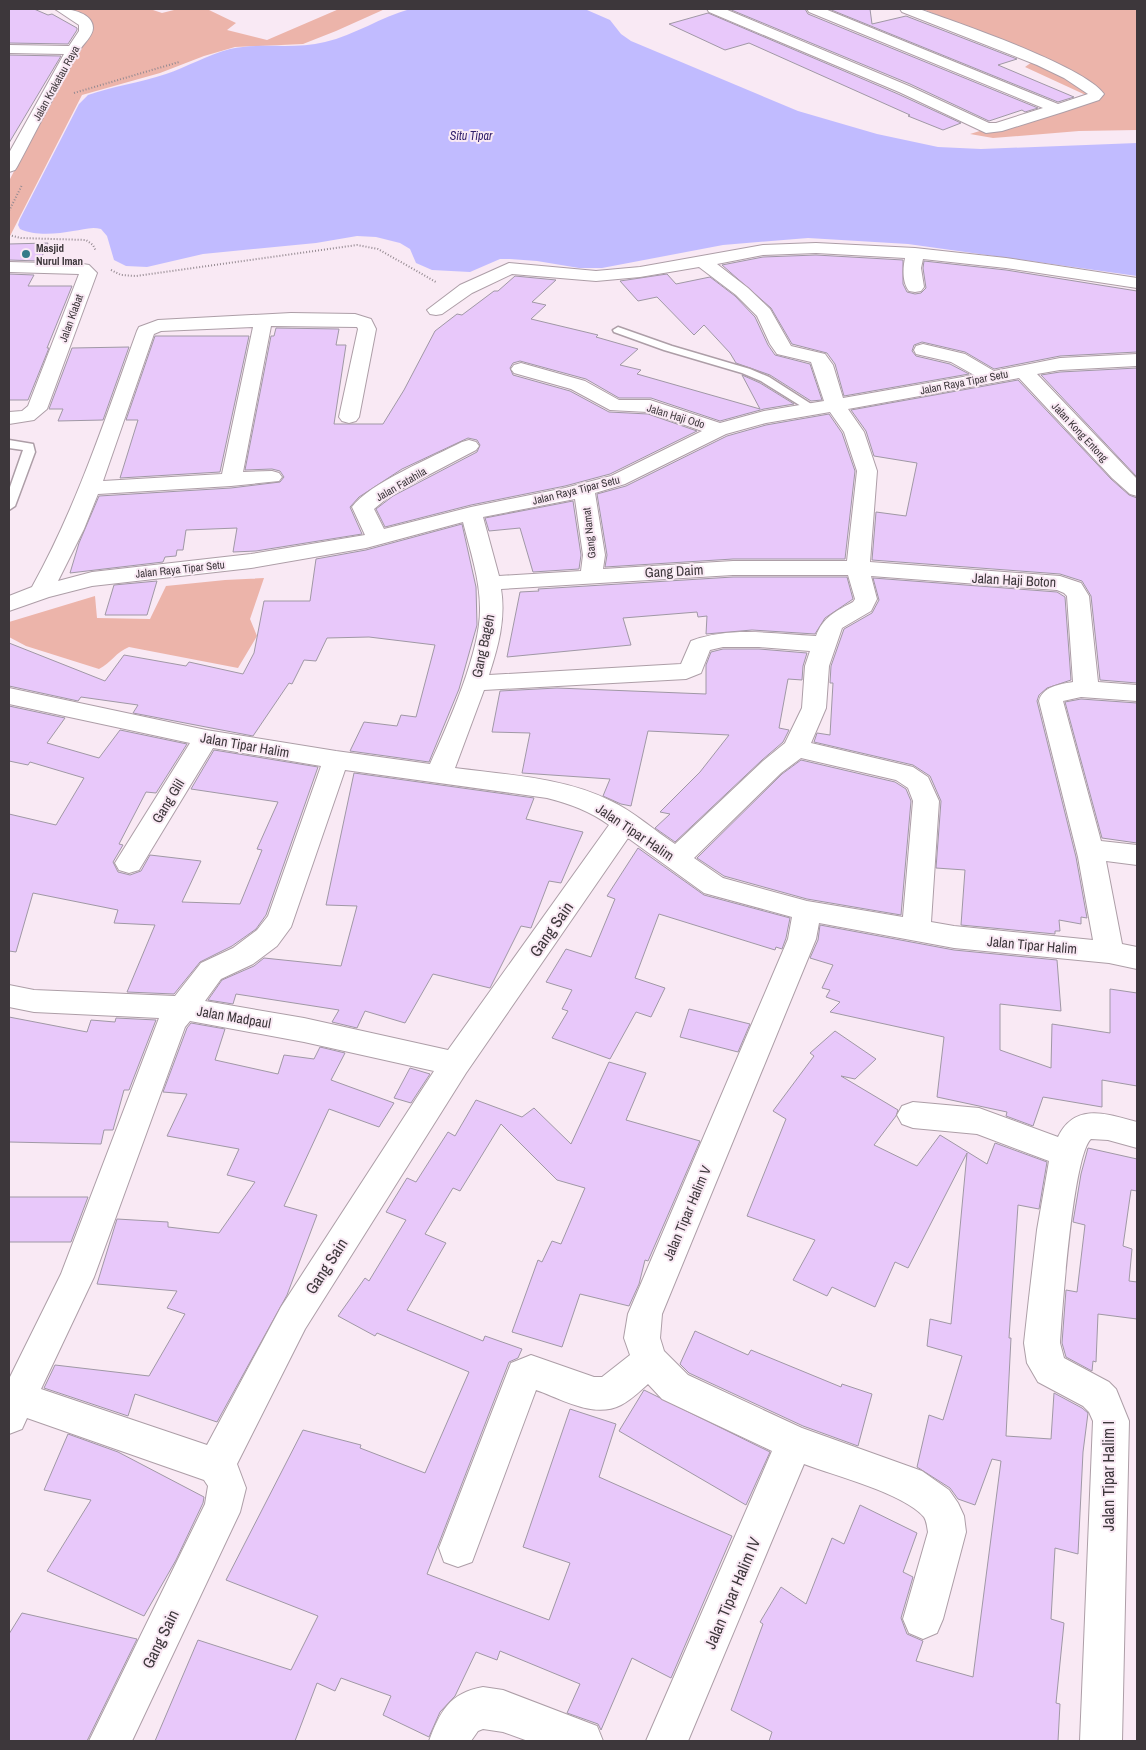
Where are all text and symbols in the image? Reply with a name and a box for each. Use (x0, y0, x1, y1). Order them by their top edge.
street label: Jalan Krakatau Raya (30, 43, 82, 123)
water label: Situ Tipar (450, 128, 493, 144)
place label: Masjid Nurul Iman (36, 241, 83, 268)
marker: Masjid Nurul Iman (20, 248, 32, 260)
street label: Jalan Klabat (56, 292, 86, 344)
street label: Jalan Raya Tipar Setu (919, 367, 1009, 397)
street label: Jalan Kong Entong (1049, 399, 1111, 465)
street label: Jalan Haji Odo (645, 401, 707, 431)
street label: Jalan Fatahila (373, 464, 429, 504)
street label: Jalan Raya Tipar Setu (531, 472, 621, 508)
street label: Gang Namat (579, 506, 599, 559)
street label: Jalan Raya Tipar Setu (135, 557, 225, 581)
street label: Gang Daim (644, 560, 704, 582)
street label: Jalan Haji Boton (971, 569, 1057, 591)
street label: Gang Bageh (467, 613, 499, 679)
street label: Jalan Tipar Halim (199, 728, 291, 762)
street label: Gang Glil (148, 776, 188, 826)
street label: Jalan Tipar Halim (593, 799, 677, 865)
street label: Gang Sain (524, 897, 578, 961)
street label: Jalan Tipar Halim (986, 932, 1078, 958)
street label: Jalan Madpaul (196, 1002, 272, 1032)
street label: Jalan Tipar Halim V (659, 1163, 715, 1263)
street label: Gang Sain (300, 1234, 352, 1298)
street label: Jalan Tipar Halim I (1097, 1421, 1119, 1531)
street label: Jalan Tipar Halim IV (699, 1534, 765, 1652)
street label: Gang Sain (136, 1606, 184, 1672)

